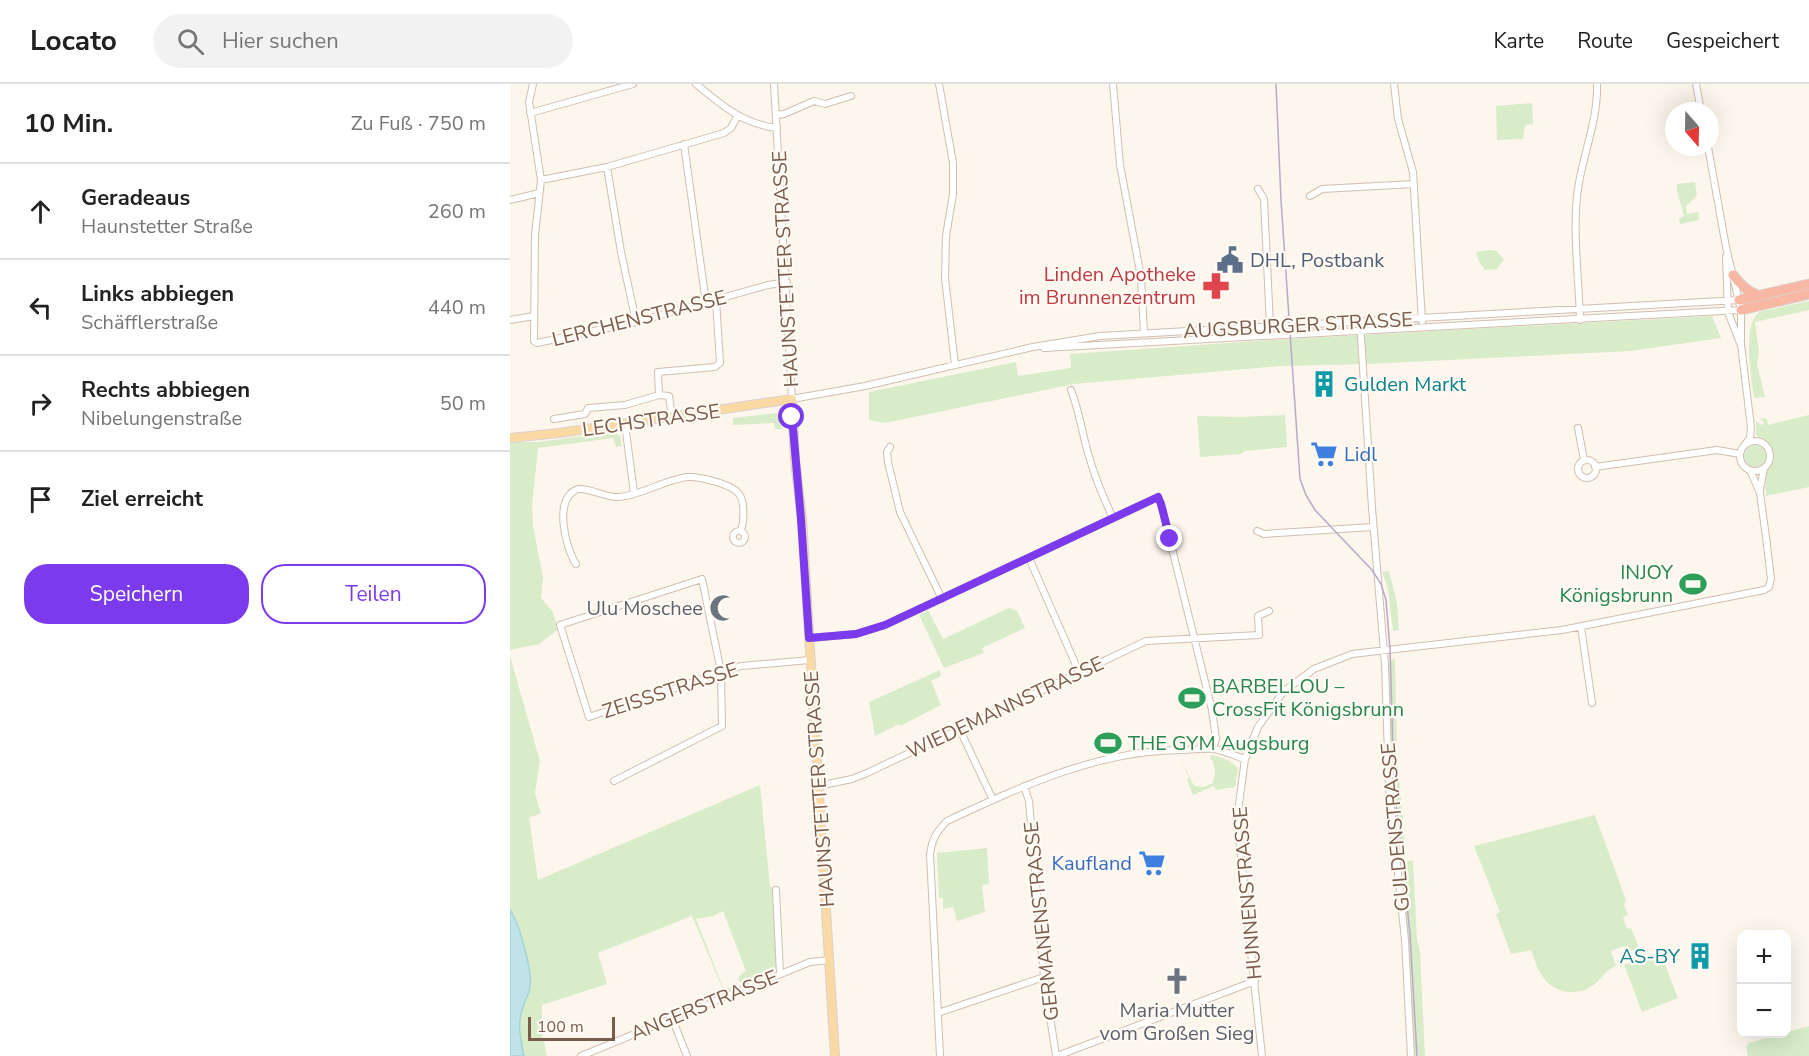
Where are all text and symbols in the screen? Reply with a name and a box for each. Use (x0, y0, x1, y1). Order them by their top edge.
search box (153, 14, 573, 68)
text: Locato (30, 22, 117, 60)
icon: search (174, 25, 207, 58)
text: Hier suchen (222, 26, 339, 56)
text: Karte (1494, 27, 1544, 55)
text: Route (1577, 27, 1633, 55)
text: Gespeichert (1666, 27, 1779, 55)
north arrow (1665, 102, 1719, 156)
text: 10 Min. (24, 106, 113, 141)
text: Zu Fuß · 750 m (351, 110, 486, 137)
street label: HAUNSTETTER STRASSE (766, 150, 805, 388)
text: Geradeaus (81, 183, 190, 213)
icon: ahead (24, 195, 57, 228)
text: 260 m (428, 198, 486, 225)
text: Haunstetter Straße (81, 213, 253, 240)
public building icon: DHL, Postbank (1215, 245, 1245, 275)
place label: DHL, Postbank (1250, 247, 1385, 274)
place label: Linden Apotheke im Brunnenzentrum (1019, 261, 1196, 311)
pharmacy icon: Linden Apotheke im Brunnenzentrum (1201, 271, 1231, 301)
text: Links abbiegen (81, 279, 234, 309)
street label: LERCHENSTRASSE (549, 284, 729, 353)
icon: left (24, 291, 57, 324)
text: 440 m (428, 294, 486, 321)
street label: AUGSBURGER STRASSE (1183, 306, 1413, 345)
text: Schäfflerstraße (81, 309, 218, 336)
building icon: Gulden Markt (1309, 369, 1339, 399)
place label: Gulden Markt (1344, 371, 1467, 398)
text: Rechts abbiegen (81, 375, 250, 405)
icon: right (24, 387, 57, 420)
text: 50 m (440, 390, 486, 417)
street label: LECHSTRASSE (580, 397, 722, 444)
route start (778, 403, 804, 429)
text: Nibelungenstraße (81, 405, 242, 432)
supermarket icon: Lidl (1309, 439, 1339, 469)
place label: Lidl (1344, 441, 1377, 468)
icon: arrive (24, 483, 57, 516)
text: Ziel erreicht (81, 484, 203, 514)
route end (1156, 525, 1182, 551)
place label: INJOY Königsbrunn (1560, 559, 1674, 609)
button: Speichern (24, 564, 249, 624)
button: Teilen (261, 564, 486, 624)
sports icon: INJOY Königsbrunn (1678, 569, 1708, 599)
mosque icon: Ulu Moschee (708, 593, 738, 623)
place label: Ulu Moschee (586, 595, 703, 622)
street label: WIEDEMANNSTRASSE (902, 650, 1108, 765)
street label: ZEISSSTRASSE (599, 656, 741, 725)
street label: HAUNSTETTER STRASSE (798, 670, 841, 908)
place label: BARBELLOU – CrossFit Königsbrunn (1212, 673, 1404, 723)
sports icon: BARBELLOU – CrossFit Königsbrunn (1177, 683, 1207, 713)
sports icon: THE GYM Augsburg (1093, 728, 1123, 758)
place label: THE GYM Augsburg (1128, 730, 1310, 757)
street label: GULDENSTRASSE (1375, 742, 1416, 912)
street label: HUNNENSTRASSE (1226, 805, 1269, 981)
street label: GERMANENSTRASSE (1018, 820, 1065, 1022)
supermarket icon: Kaufland (1137, 848, 1167, 878)
place label: Kaufland (1051, 850, 1132, 877)
map controls (1737, 930, 1791, 1038)
button: + (1737, 930, 1791, 984)
building icon: AS-BY (1685, 941, 1715, 971)
place label: AS-BY (1620, 943, 1681, 970)
street label: ANGERSTRASSE (626, 964, 782, 1047)
church icon: Maria Mutter vom Großen Sieg (1162, 966, 1192, 996)
button: − (1737, 984, 1791, 1038)
place label: Maria Mutter vom Großen Sieg (1100, 997, 1254, 1047)
scale bar (528, 1014, 615, 1042)
text: 100 m (537, 1016, 584, 1038)

